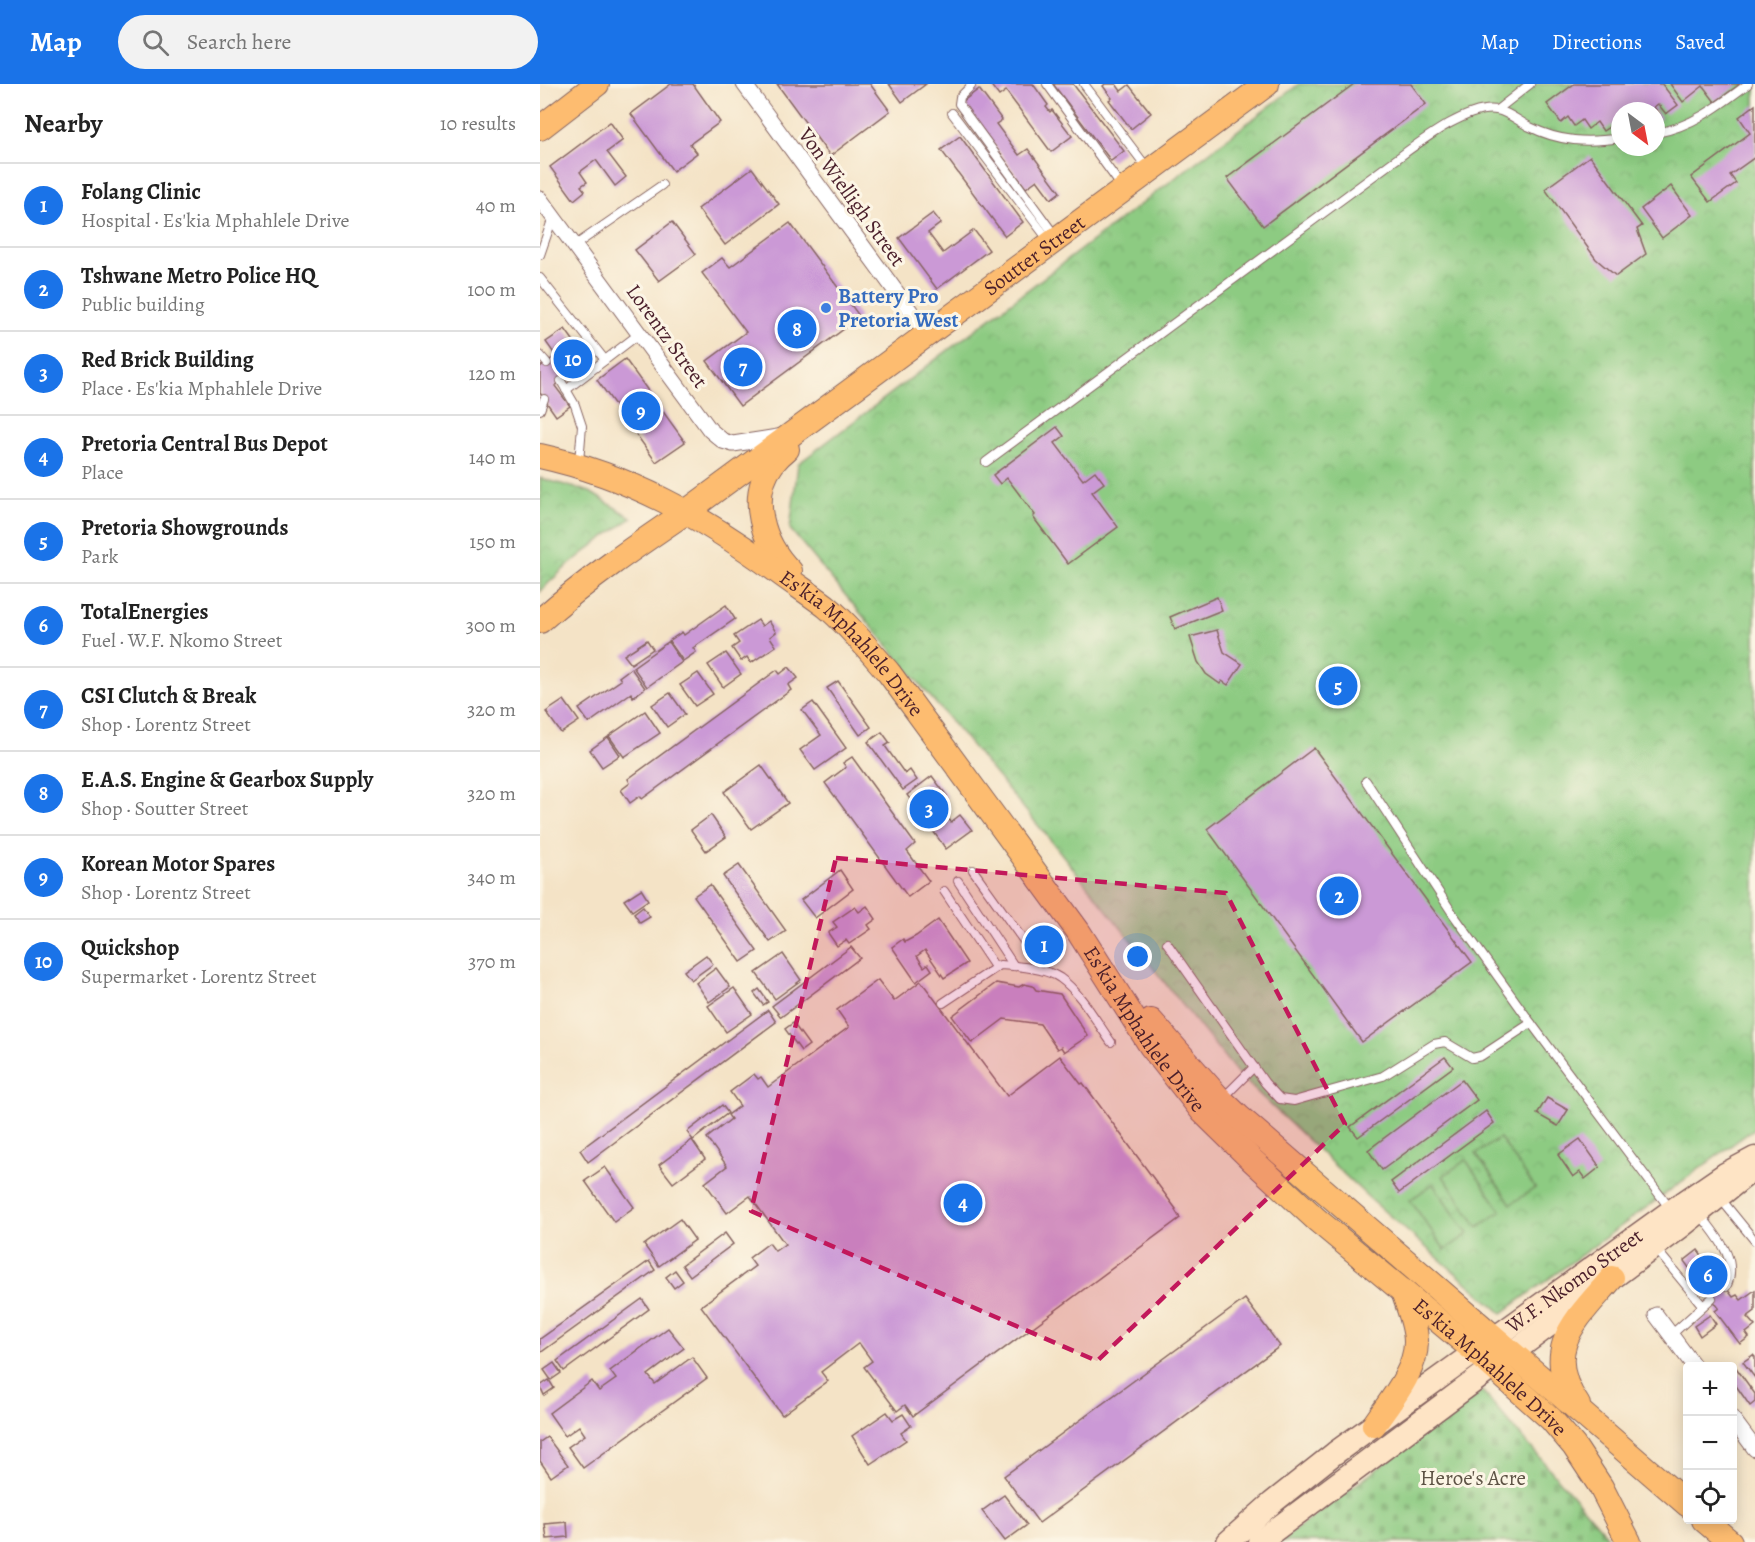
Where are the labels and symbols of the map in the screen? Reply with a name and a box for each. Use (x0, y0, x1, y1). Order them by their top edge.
north arrow (1611, 102, 1665, 156)
street label: Von Wielligh Street (792, 121, 912, 272)
street label: Soutter Street (978, 209, 1091, 302)
street label: Lorentz Street (620, 278, 714, 394)
place label: Battery Pro Pretoria West (838, 282, 959, 334)
marker: Battery Pro Pretoria West (819, 301, 833, 315)
pin: 8 (778, 306, 816, 352)
pin: 10 (554, 336, 592, 382)
pin: 7 (724, 344, 762, 390)
pin: 9 (622, 388, 660, 434)
street label: Es'kia Mphahlele Drive (774, 563, 930, 722)
pin: 5 (1318, 664, 1358, 708)
pin: 3 (910, 786, 948, 832)
pin: 2 (1320, 874, 1358, 918)
pin: 1 (1024, 922, 1064, 968)
street label: Es'kia Mphahlele Drive (1077, 941, 1212, 1118)
your location (1123, 942, 1152, 971)
pin: 4 (944, 1180, 982, 1226)
street label: W.F. Nkomo Street (1499, 1222, 1648, 1340)
pin: 6 (1688, 1252, 1728, 1298)
street label: Es'kia Mphahlele Drive (1407, 1292, 1573, 1442)
park label: Heroe's Acre (1420, 1464, 1526, 1492)

